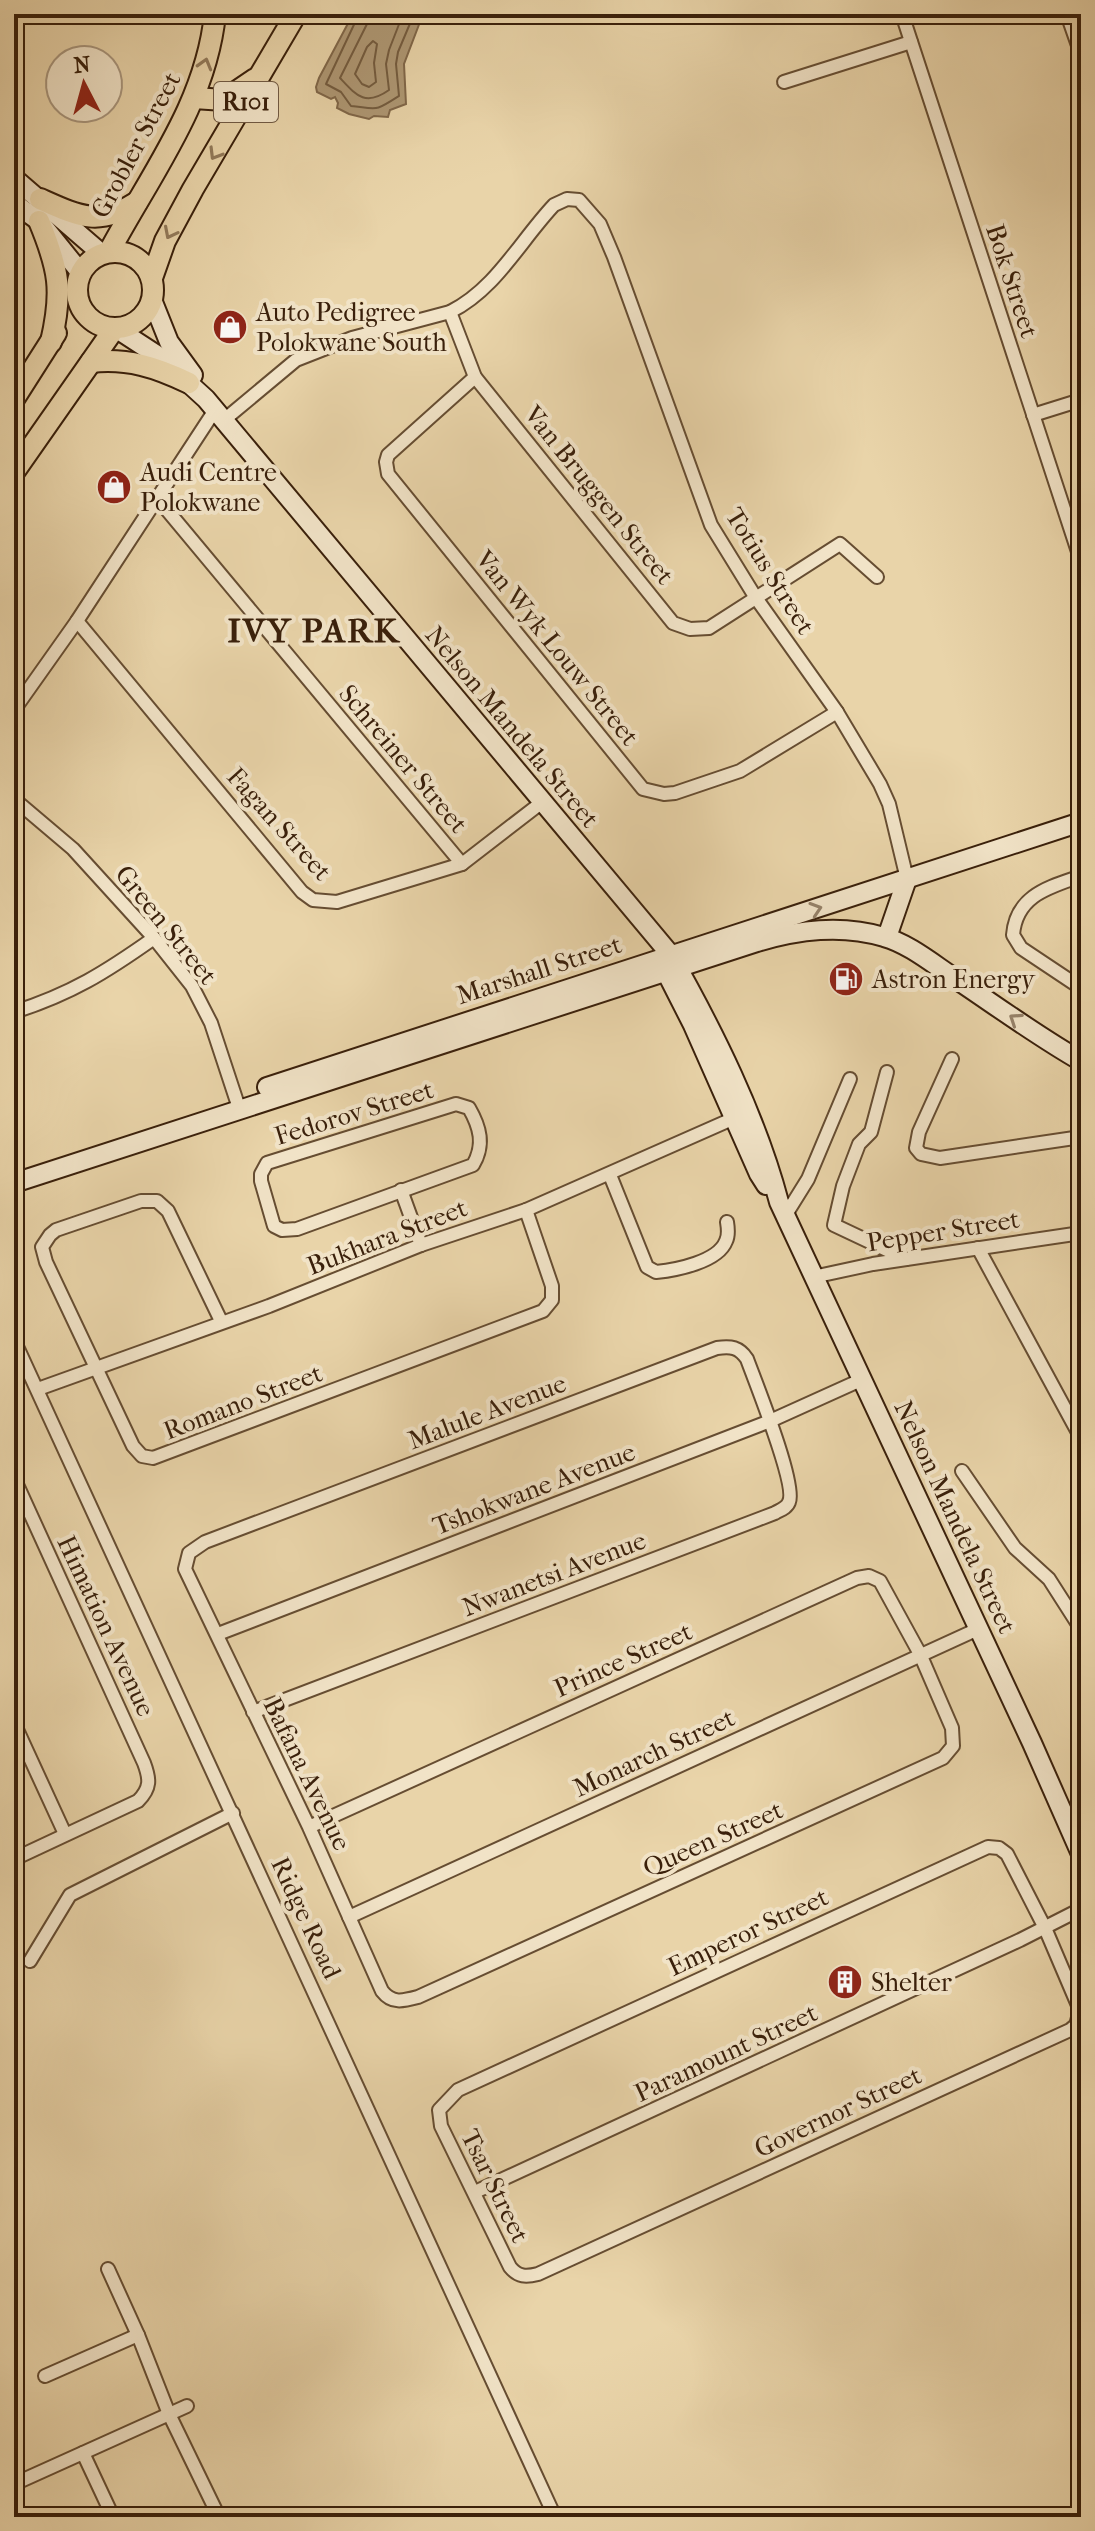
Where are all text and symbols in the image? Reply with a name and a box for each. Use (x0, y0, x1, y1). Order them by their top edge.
north arrow (44, 44, 124, 124)
text: N (72, 51, 92, 79)
one-way arrow (196, 57, 212, 71)
street label: Grobler Street (85, 66, 188, 223)
road number: R101 (214, 82, 278, 122)
one-way arrow (209, 145, 225, 160)
street label: Bok Street (979, 220, 1045, 342)
one-way arrow (165, 224, 180, 239)
place label: Auto Pedigree Polokwane South (255, 297, 447, 358)
shop icon: Auto Pedigree Polokwane South (211, 308, 249, 346)
street label: Van Bruggen Street (517, 399, 681, 591)
place label: Audi Centre Polokwane (139, 457, 277, 518)
shop icon: Audi Centre Polokwane (95, 468, 133, 506)
street label: Totius Street (719, 502, 822, 641)
street label: Van Wyk Louw Street (468, 543, 646, 752)
district label: IVY PARK (228, 611, 401, 651)
street label: Nelson Mandela Street (419, 620, 606, 835)
street label: Schreiner Street (332, 679, 474, 840)
street label: Fagan Street (220, 761, 338, 887)
street label: Green Street (109, 859, 224, 991)
one-way arrow (808, 902, 822, 918)
street label: Marshall Street (453, 929, 626, 1011)
fuel station icon: Astron Energy (827, 960, 865, 998)
place label: Astron Energy (871, 964, 1036, 995)
one-way arrow (1010, 1014, 1024, 1029)
street label: Fedorov Street (271, 1074, 438, 1152)
street label: Bukhara Street (303, 1192, 472, 1282)
street label: Pepper Street (864, 1204, 1022, 1258)
street label: Romano Street (159, 1357, 327, 1446)
street label: Malule Avenue (404, 1368, 571, 1456)
street label: Nelson Mandela Street (887, 1396, 1023, 1639)
street label: Tshokwane Avenue (428, 1436, 640, 1542)
street label: Nwanetsi Avenue (458, 1525, 650, 1623)
street label: Himation Avenue (50, 1531, 162, 1722)
street label: Prince Street (549, 1615, 698, 1704)
street label: Bafana Avenue (257, 1693, 357, 1856)
street label: Monarch Street (568, 1702, 740, 1804)
street label: Queen Street (638, 1794, 788, 1884)
street label: Ridge Road (264, 1852, 348, 1985)
street label: Emperor Street (663, 1881, 834, 1983)
building icon: Shelter (826, 1963, 864, 2001)
place label: Shelter (871, 1967, 952, 1998)
street label: Paramount Street (630, 1997, 823, 2109)
street label: Governor Street (750, 2059, 927, 2164)
street label: Tsar Street (454, 2124, 536, 2248)

